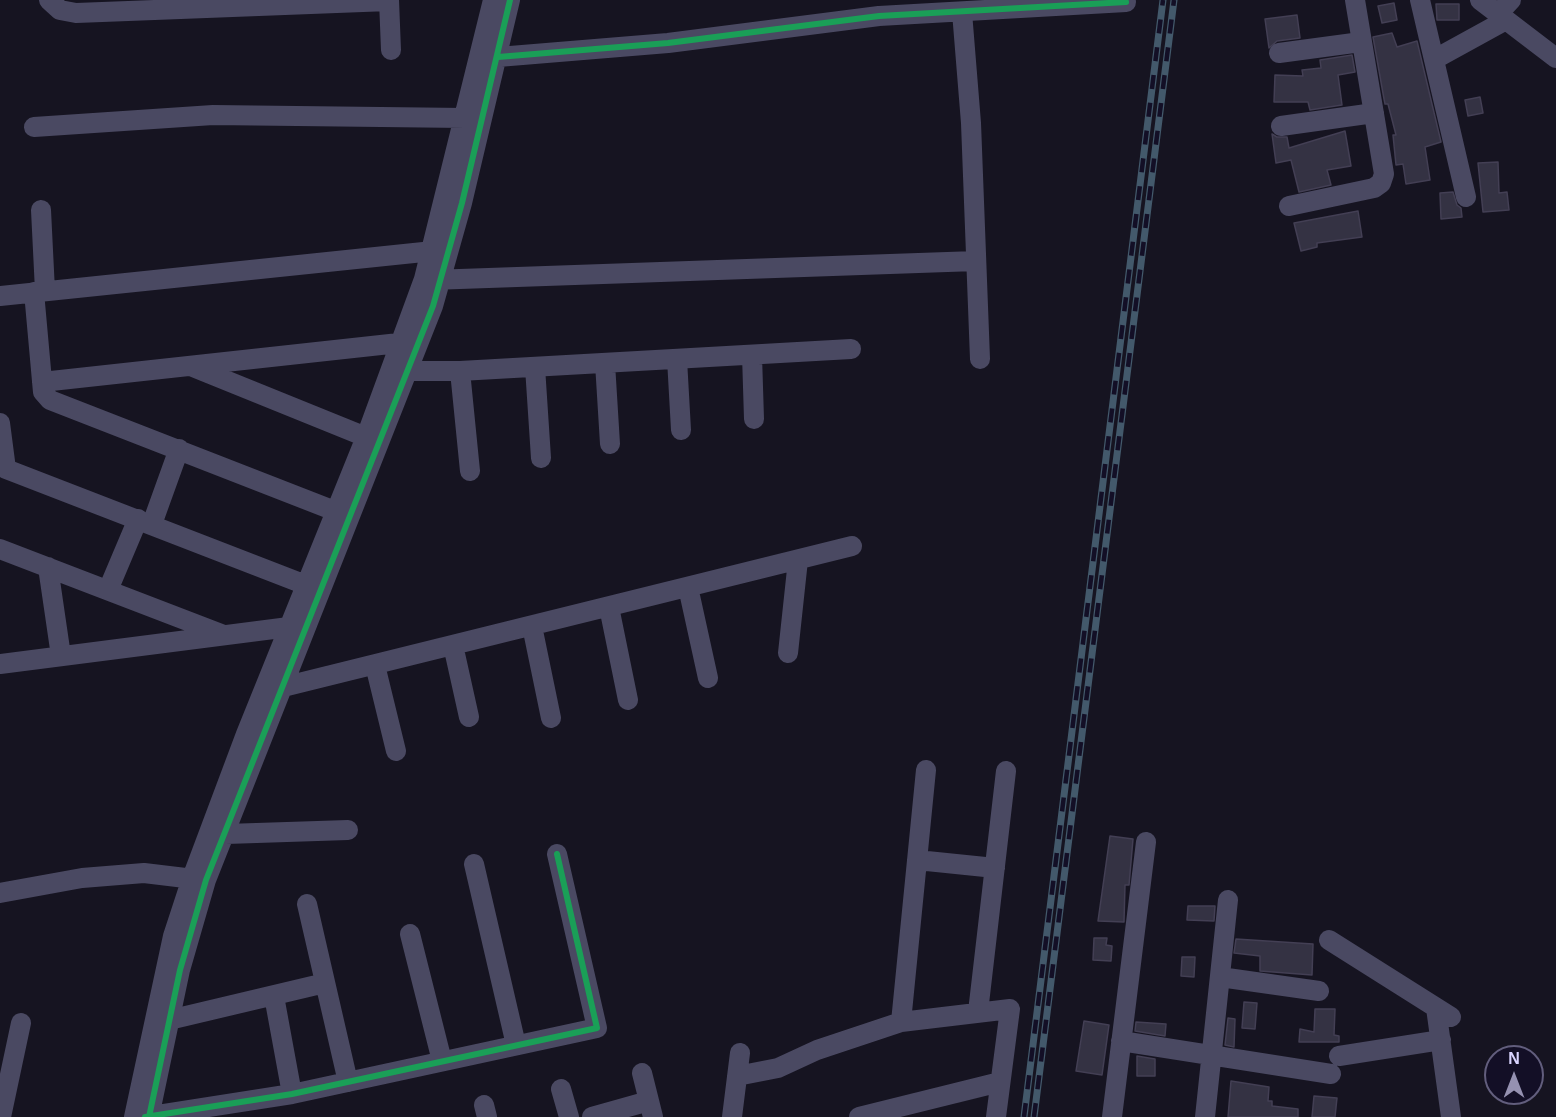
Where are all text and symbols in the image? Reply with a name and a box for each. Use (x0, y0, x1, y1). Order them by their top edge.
north arrow (1484, 1045, 1544, 1105)
text: N (1508, 1050, 1520, 1067)

